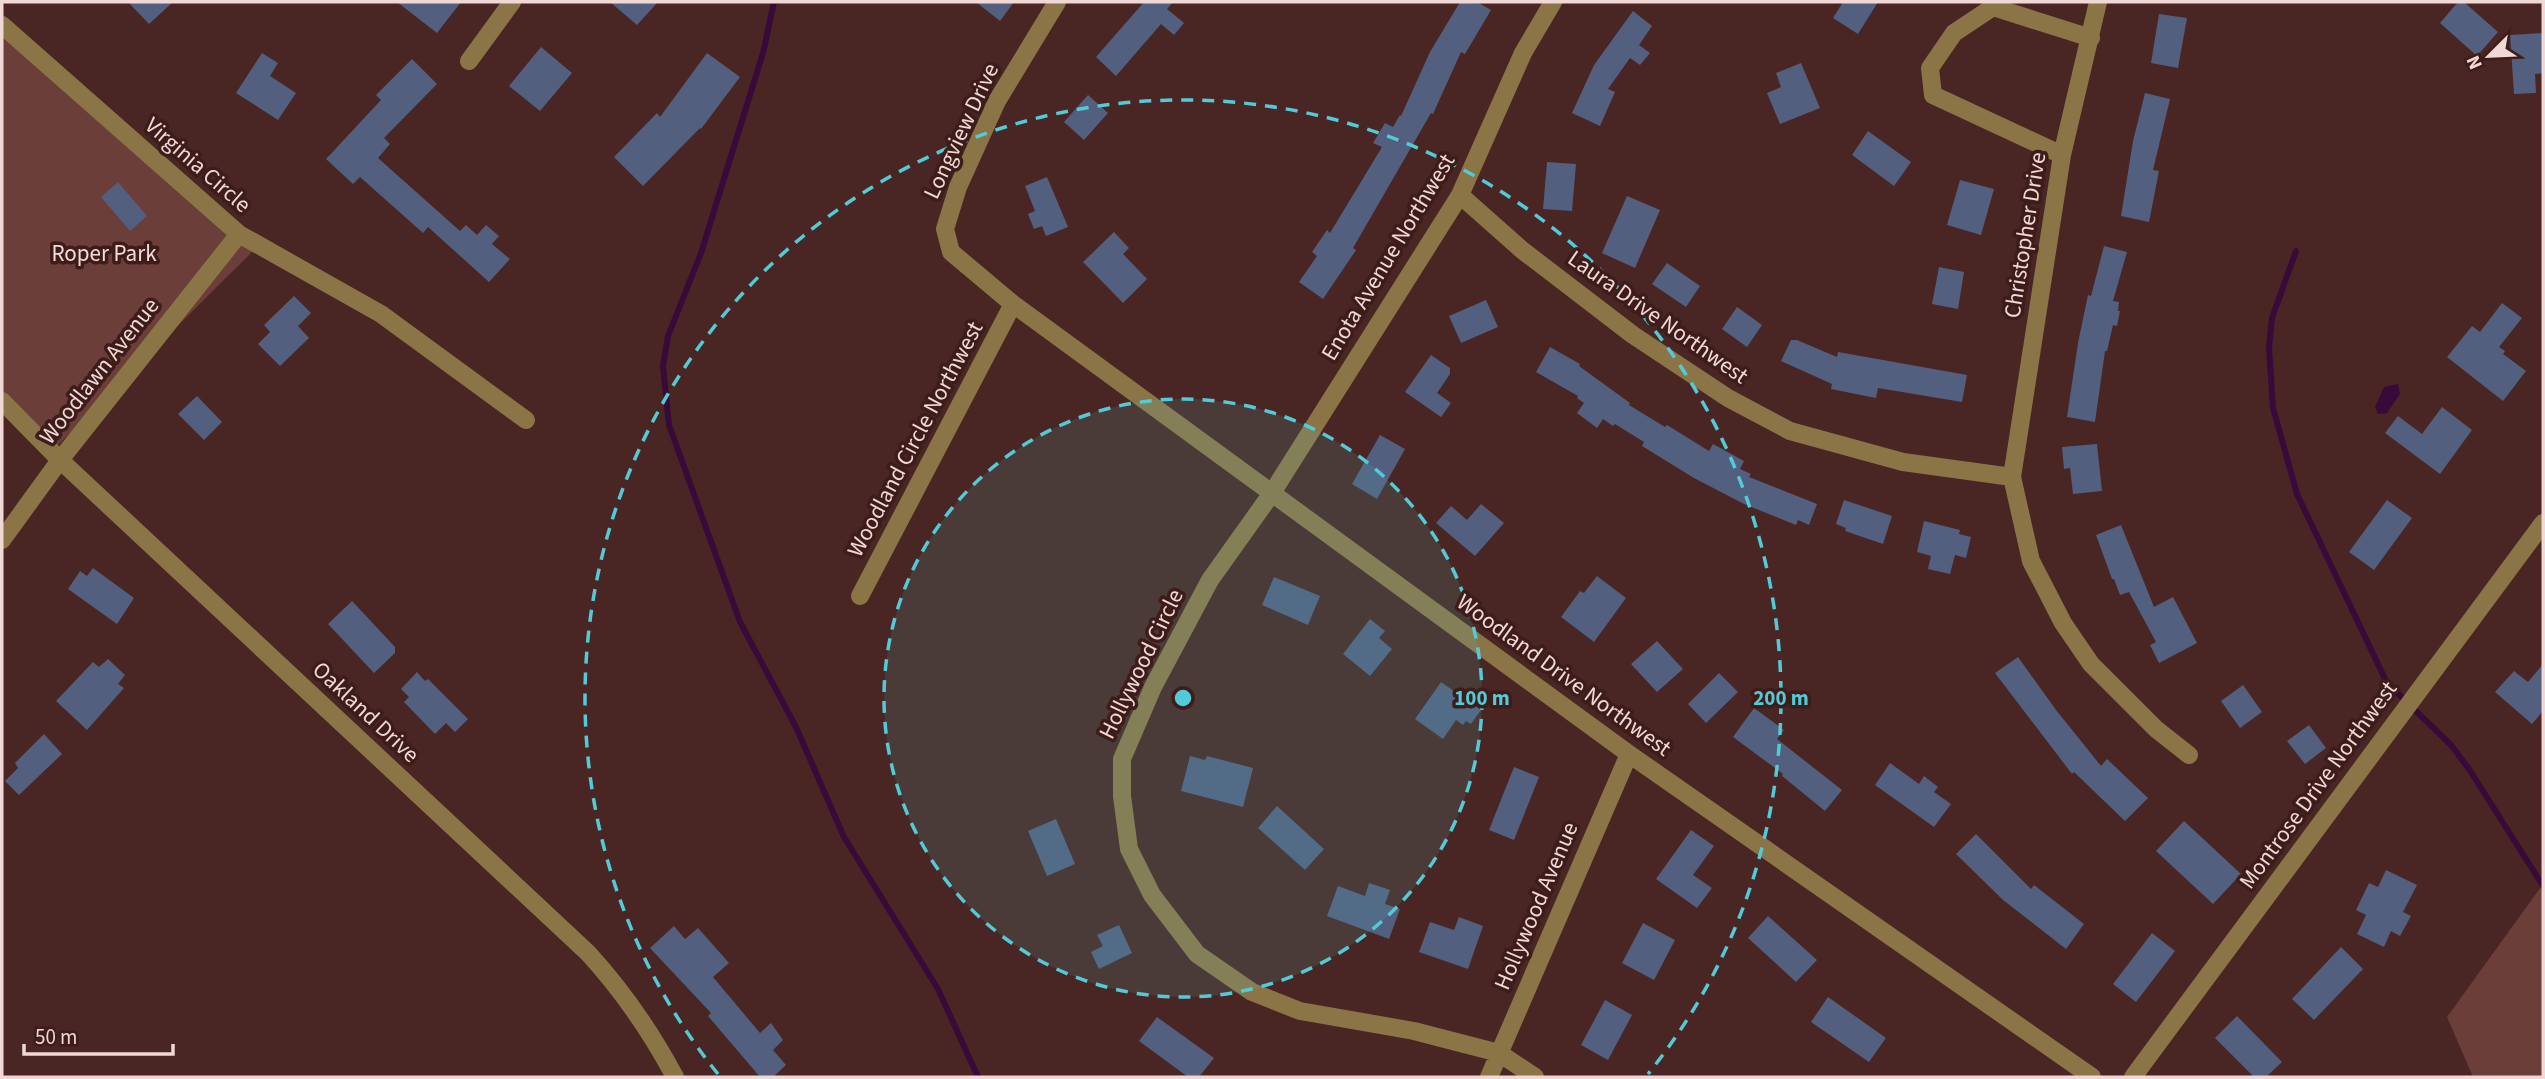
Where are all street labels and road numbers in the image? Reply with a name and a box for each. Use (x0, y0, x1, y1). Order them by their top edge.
street label: Longview Drive (915, 58, 1007, 204)
street label: Virginia Circle (138, 109, 258, 221)
street label: Enota Avenue Northwest (1313, 147, 1463, 367)
street label: Christopher Drive (1996, 150, 2054, 320)
street label: Laura Drive Northwest (1561, 242, 1755, 392)
street label: Woodlawn Avenue (31, 291, 167, 451)
street label: Woodland Circle Northwest (839, 315, 991, 563)
street label: Hollywood Circle (1090, 584, 1192, 744)
street label: Woodland Drive Northwest (1450, 586, 1678, 764)
street label: Oakland Drive (305, 654, 427, 770)
street label: Montrose Drive Northwest (2231, 674, 2405, 896)
street label: Hollywood Avenue (1486, 817, 1586, 995)

